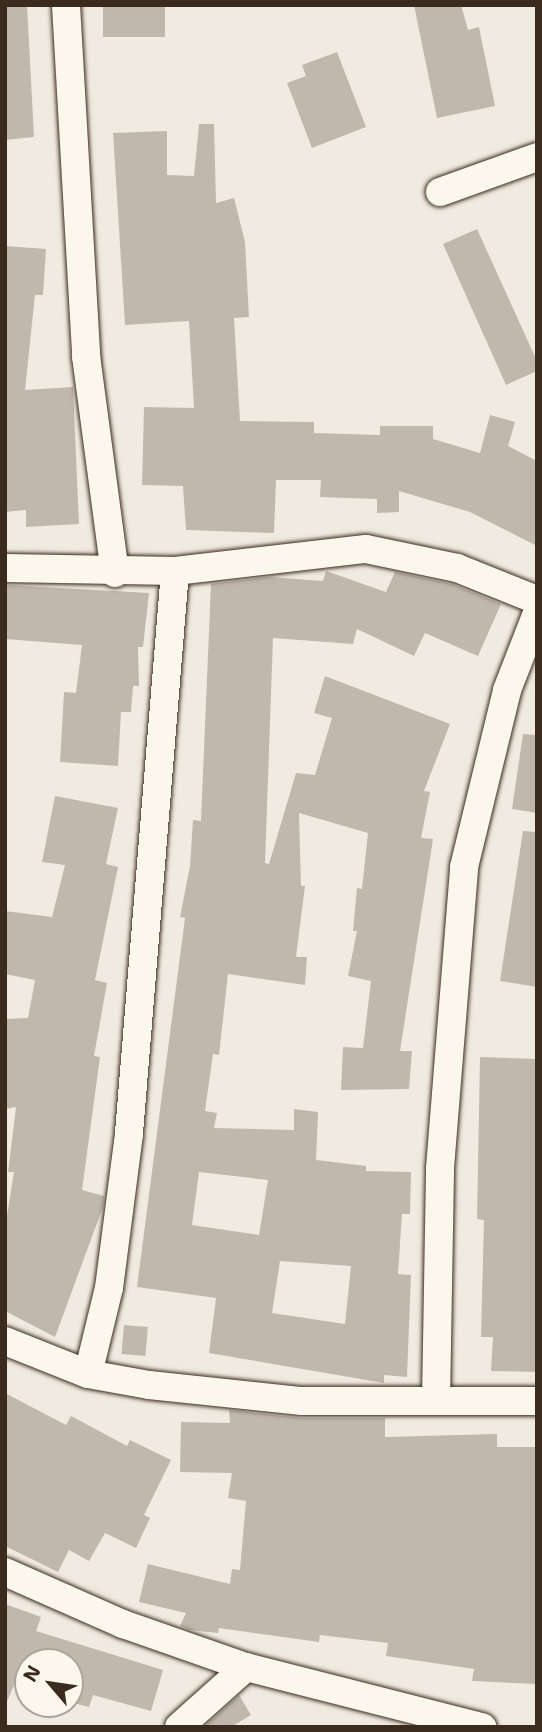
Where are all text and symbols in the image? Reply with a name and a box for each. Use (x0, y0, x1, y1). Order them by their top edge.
north arrow (14, 1648, 84, 1718)
text: N (17, 1661, 47, 1686)

